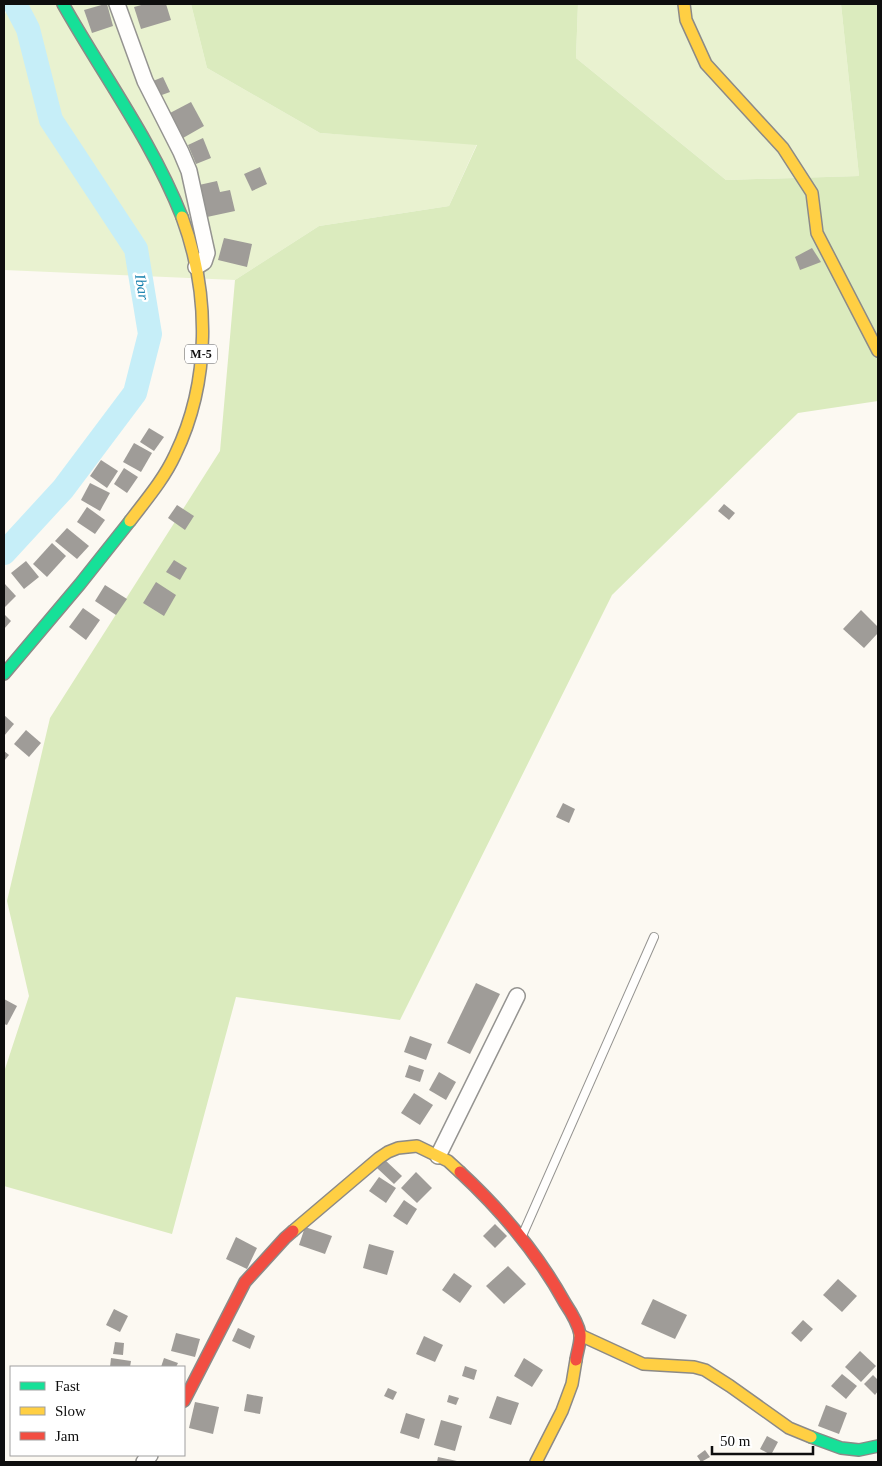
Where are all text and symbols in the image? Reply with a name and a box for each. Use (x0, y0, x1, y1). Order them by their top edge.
water label: Ibar (132, 272, 152, 301)
road number: M-5 (185, 344, 217, 364)
legend (10, 1366, 185, 1456)
text: Fast (55, 1378, 81, 1394)
text: Slow (55, 1403, 86, 1419)
scale bar (712, 1424, 813, 1456)
text: Jam (55, 1428, 79, 1444)
text: 50 m (720, 1433, 751, 1449)

